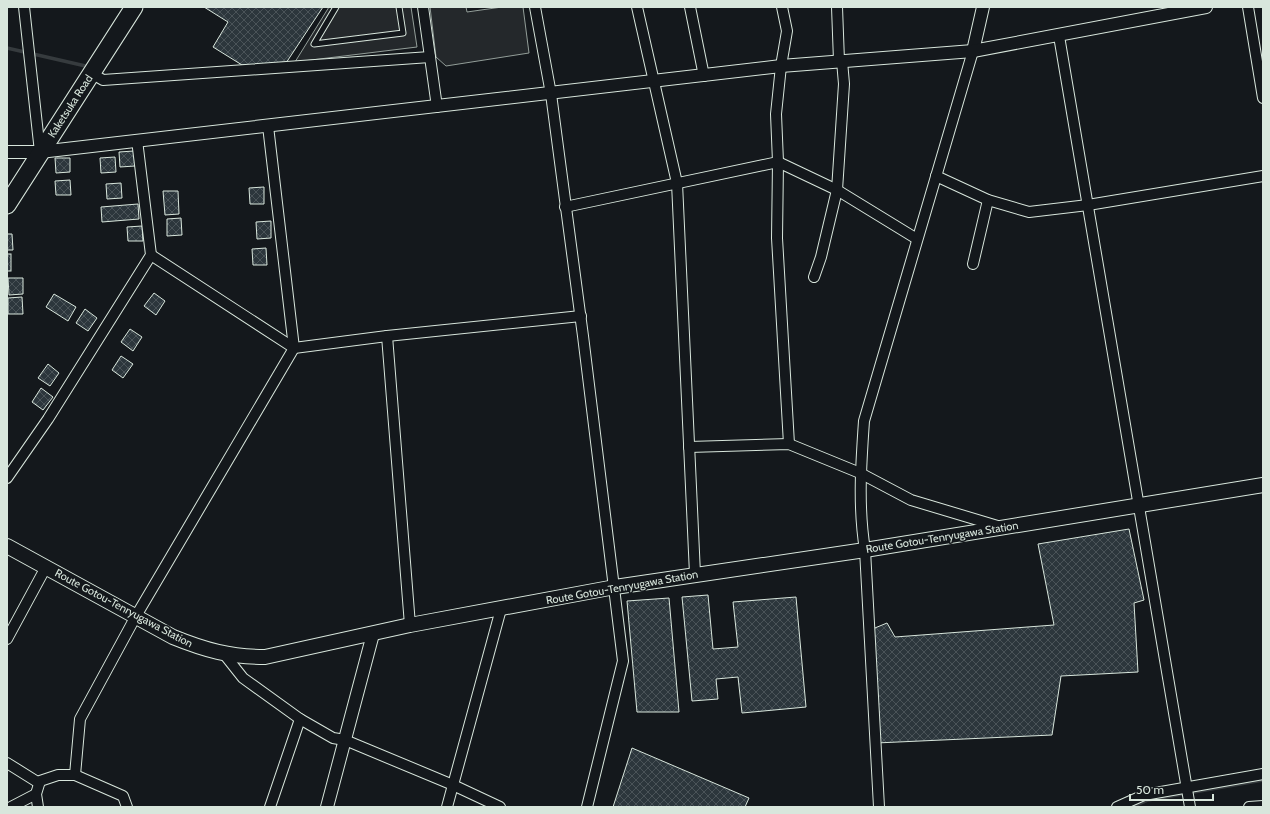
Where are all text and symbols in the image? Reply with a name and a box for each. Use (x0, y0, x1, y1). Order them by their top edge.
street label: Kaketsuka Road (44, 72, 96, 140)
street label: Route Gotou-Tenryugawa Station (865, 518, 1019, 556)
street label: Route Gotou-Tenryugawa Station (53, 566, 195, 650)
street label: Route Gotou-Tenryugawa Station (545, 567, 699, 607)
scale bar (1130, 776, 1213, 802)
text: 50 m (1136, 782, 1164, 797)

